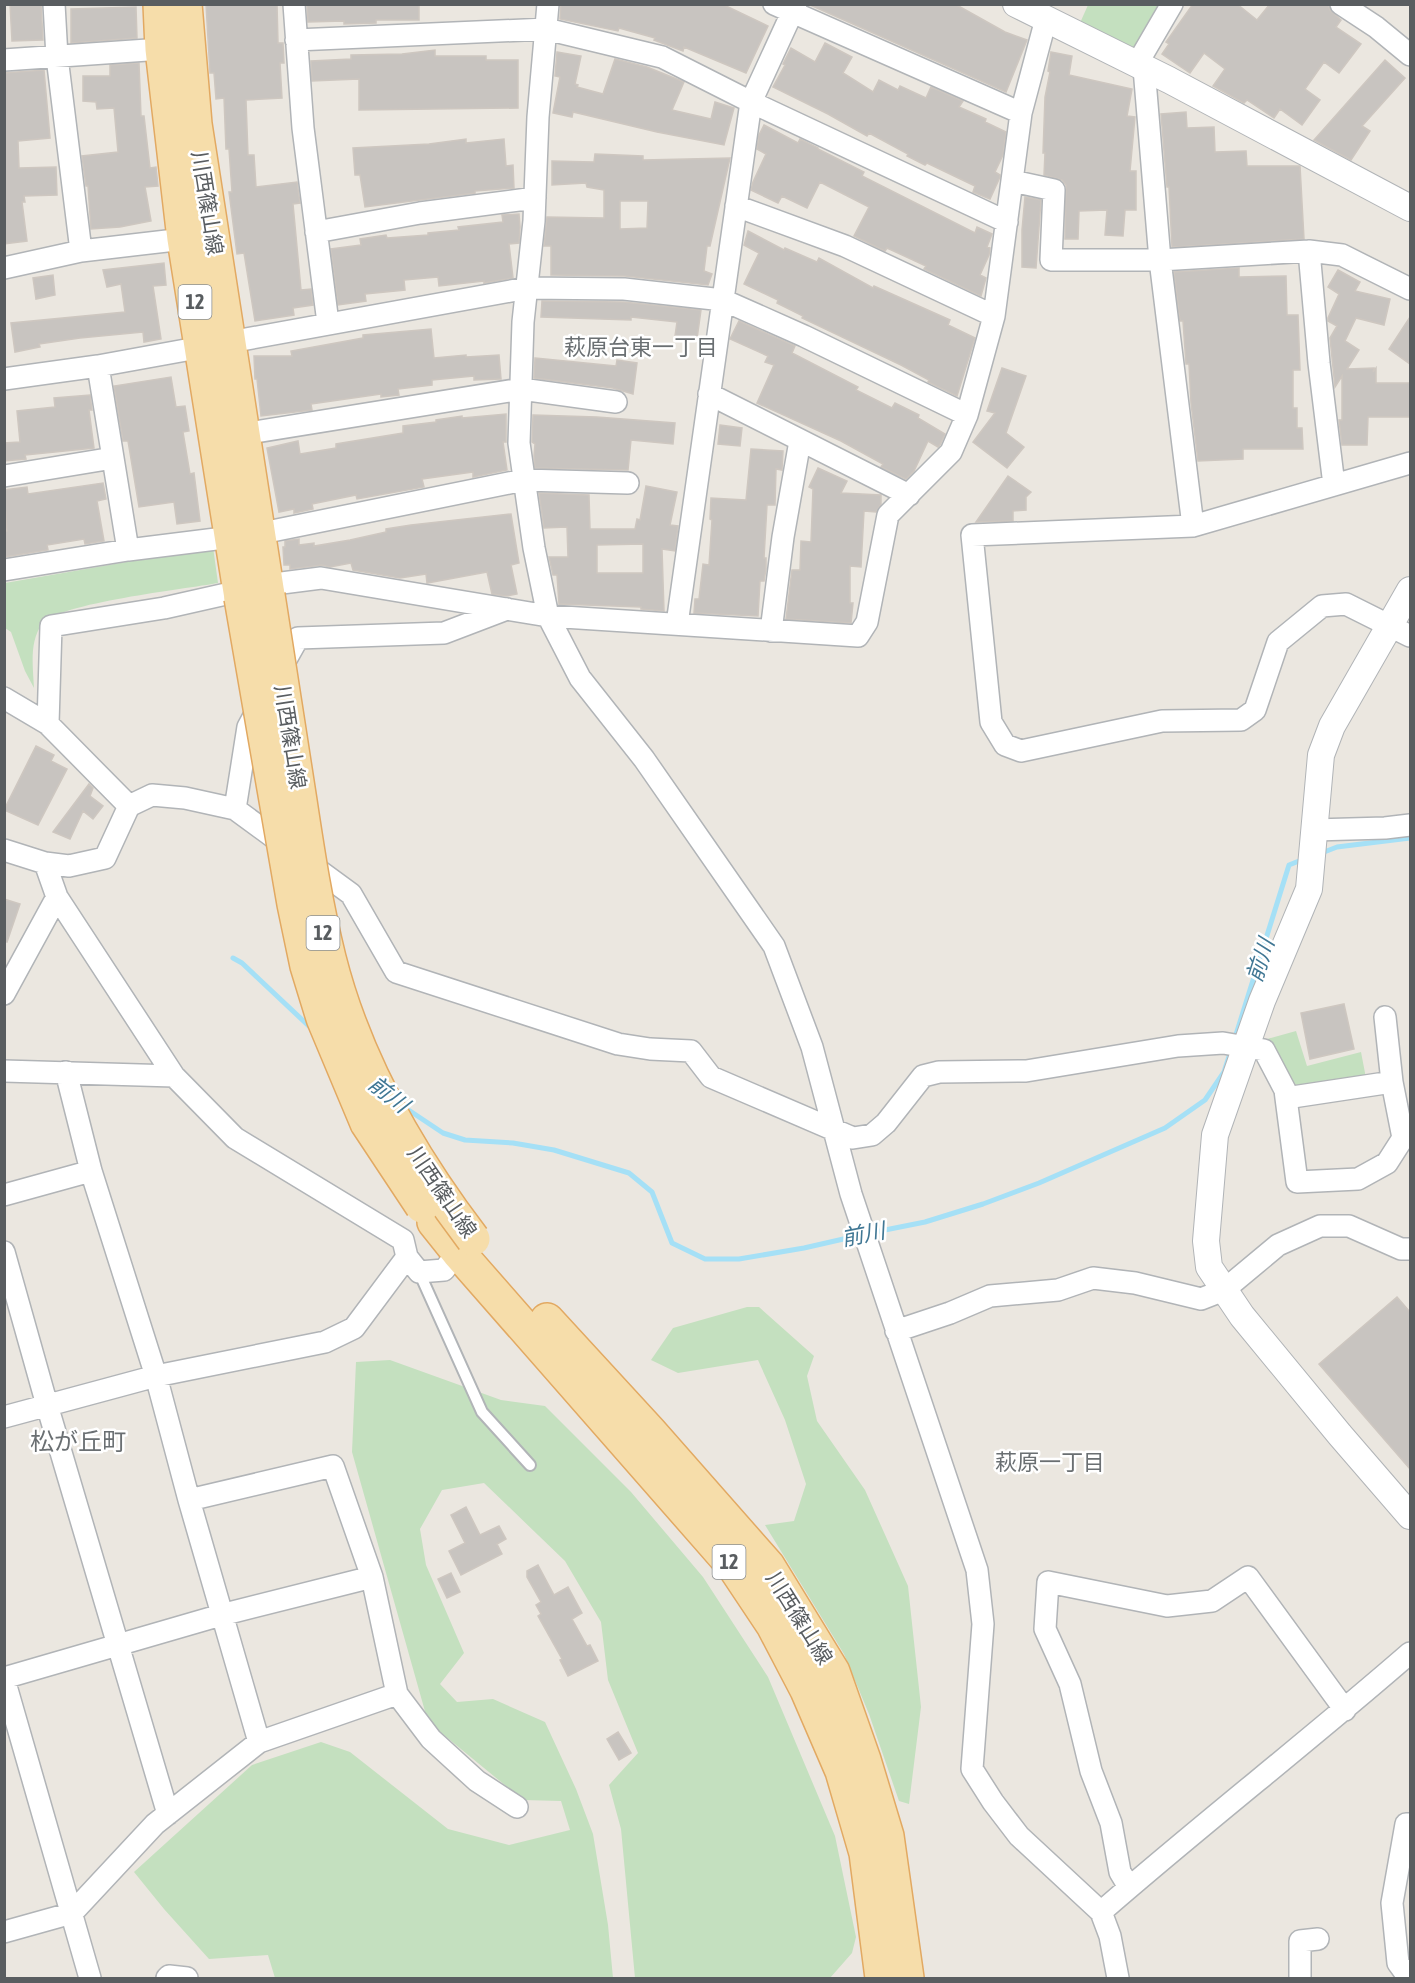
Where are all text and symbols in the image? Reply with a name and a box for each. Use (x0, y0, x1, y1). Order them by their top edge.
street label: 川西篠山線 (188, 149, 228, 257)
road number: 12 (178, 285, 212, 319)
district label: 萩原台東一丁目 (564, 334, 718, 360)
street label: 川西篠山線 (271, 683, 311, 791)
road number: 12 (306, 916, 340, 950)
water label: 前川 (1241, 933, 1280, 985)
water label: 前川 (364, 1070, 416, 1119)
street label: 川西篠山線 (404, 1141, 482, 1242)
water label: 前川 (839, 1217, 889, 1251)
district label: 松が丘町 (30, 1428, 126, 1455)
district label: 萩原一丁目 (995, 1449, 1105, 1475)
road number: 12 (712, 1545, 746, 1579)
street label: 川西篠山線 (762, 1567, 838, 1668)

